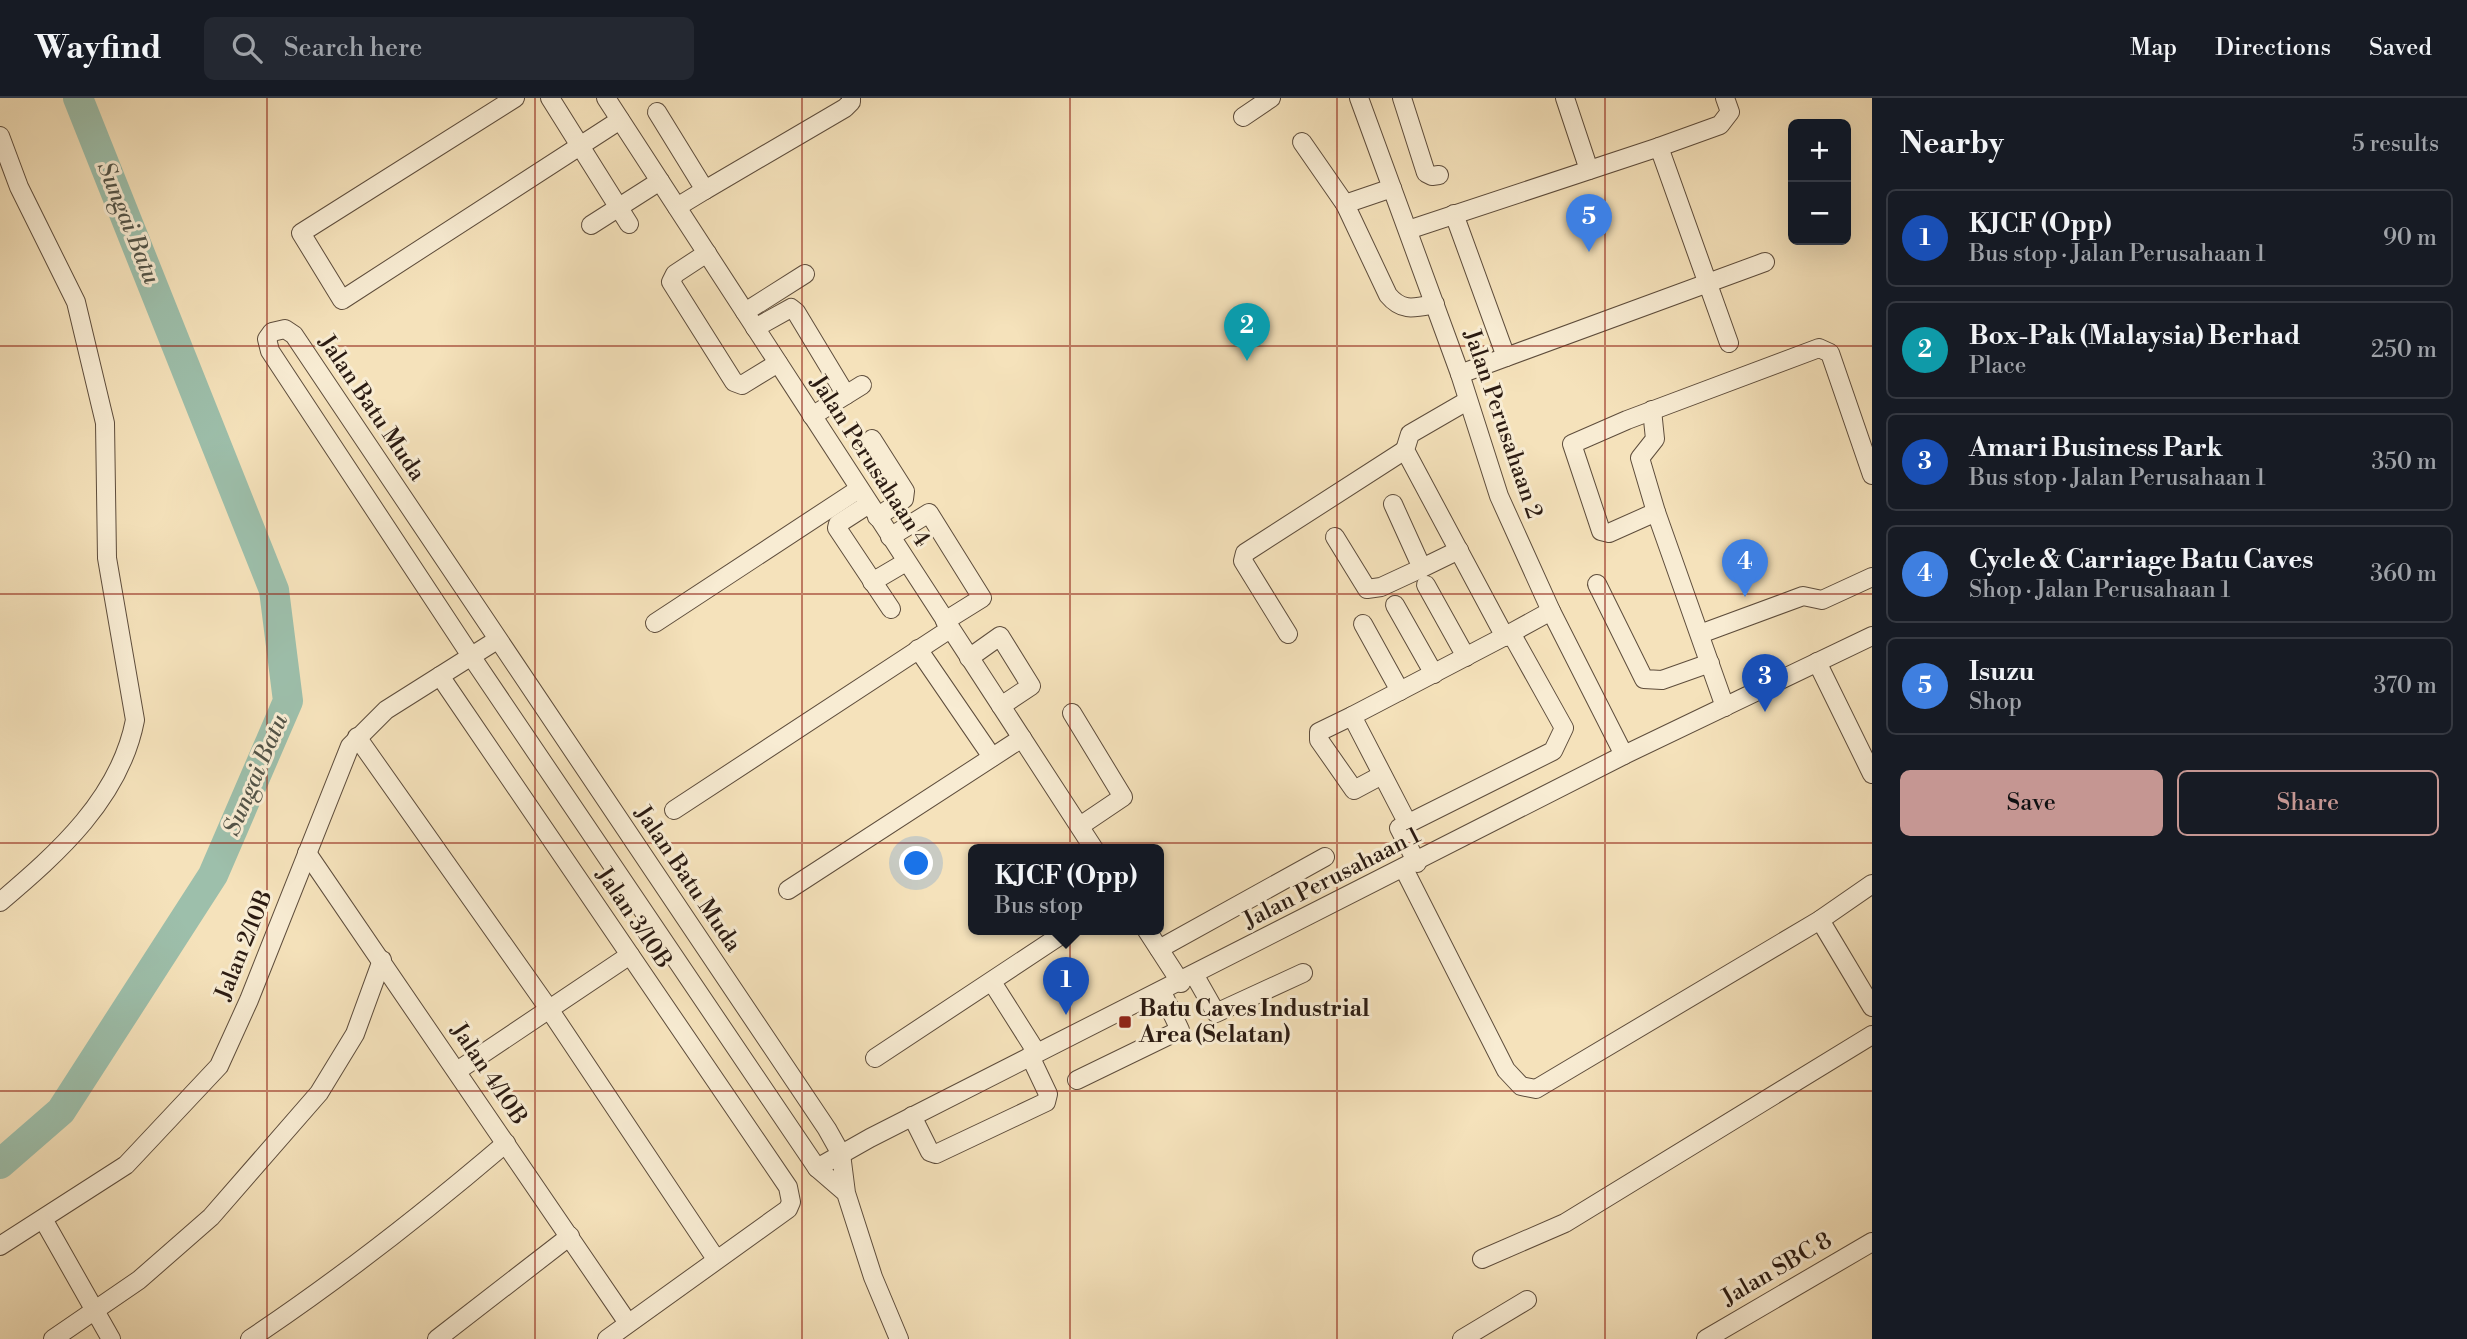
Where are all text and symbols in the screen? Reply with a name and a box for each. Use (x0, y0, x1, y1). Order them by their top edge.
search box (204, 17, 694, 80)
text: Wayfind (35, 28, 162, 69)
icon: search (228, 29, 266, 67)
text: Search here (284, 32, 422, 64)
text: Map (2130, 33, 2177, 63)
text: Directions (2215, 33, 2331, 63)
text: Saved (2369, 33, 2432, 63)
map controls (1788, 119, 1851, 245)
button: + (1788, 119, 1851, 182)
text: Nearby (1900, 125, 2004, 163)
text: 5 results (2352, 130, 2439, 158)
water label: Sungai Batu (90, 157, 166, 289)
button: − (1788, 182, 1851, 245)
pin: 5 (1566, 194, 1612, 252)
text: KJCF (Opp) (1969, 208, 2112, 240)
text: 1 (1919, 224, 1931, 252)
text: 90 m (2383, 224, 2437, 252)
text: Bus stop · Jalan Perusahaan 1 (1969, 240, 2266, 268)
pin: 2 (1224, 303, 1270, 361)
text: Box-Pak (Malaysia) Berhad (1969, 320, 2300, 352)
street label: Jalan Perusahaan 2 (1457, 325, 1548, 522)
street label: Jalan Batu Muda (312, 329, 431, 487)
text: 2 (1918, 336, 1932, 364)
text: 250 m (2371, 336, 2437, 364)
text: Place (1969, 352, 2026, 380)
street label: Jalan Perusahaan 4 (804, 369, 936, 552)
text: Amari Business Park (1969, 432, 2222, 464)
text: 3 (1918, 448, 1932, 476)
text: 350 m (2371, 448, 2437, 476)
text: Bus stop · Jalan Perusahaan 1 (1969, 464, 2266, 492)
pin: 4 (1722, 539, 1768, 597)
text: Cycle & Carriage Batu Caves (1969, 544, 2313, 576)
text: 4 (1917, 560, 1933, 588)
text: 360 m (2370, 560, 2437, 588)
text: Shop · Jalan Perusahaan 1 (1969, 576, 2230, 604)
pin: 3 (1742, 654, 1788, 712)
text: Isuzu (1969, 656, 2034, 688)
text: 5 (1918, 672, 1932, 700)
text: 370 m (2374, 672, 2437, 700)
text: Shop (1969, 688, 2022, 716)
water label: Sungai Batu (217, 709, 295, 840)
button: Save (1900, 770, 2163, 836)
button: Share (2177, 770, 2439, 836)
street label: Jalan Batu Muda (628, 800, 747, 958)
street label: Jalan Perusahaan 1 (1238, 821, 1425, 935)
popup (968, 844, 1164, 935)
your location (899, 846, 933, 880)
text: KJCF (Opp) (995, 860, 1137, 892)
street label: Jalan 3/10B (589, 861, 678, 974)
street label: Jalan 2/10B (209, 886, 279, 1005)
text: Bus stop (995, 892, 1083, 920)
pin: 1 (1043, 957, 1089, 1015)
place label: Batu Caves Industrial Area (Selatan) (1138, 995, 1370, 1049)
marker: Batu Caves Industrial Area (Selatan) (1117, 1014, 1133, 1030)
street label: Jalan 4/10B (444, 1017, 533, 1130)
street label: Jalan SBC 8 (1716, 1226, 1837, 1312)

